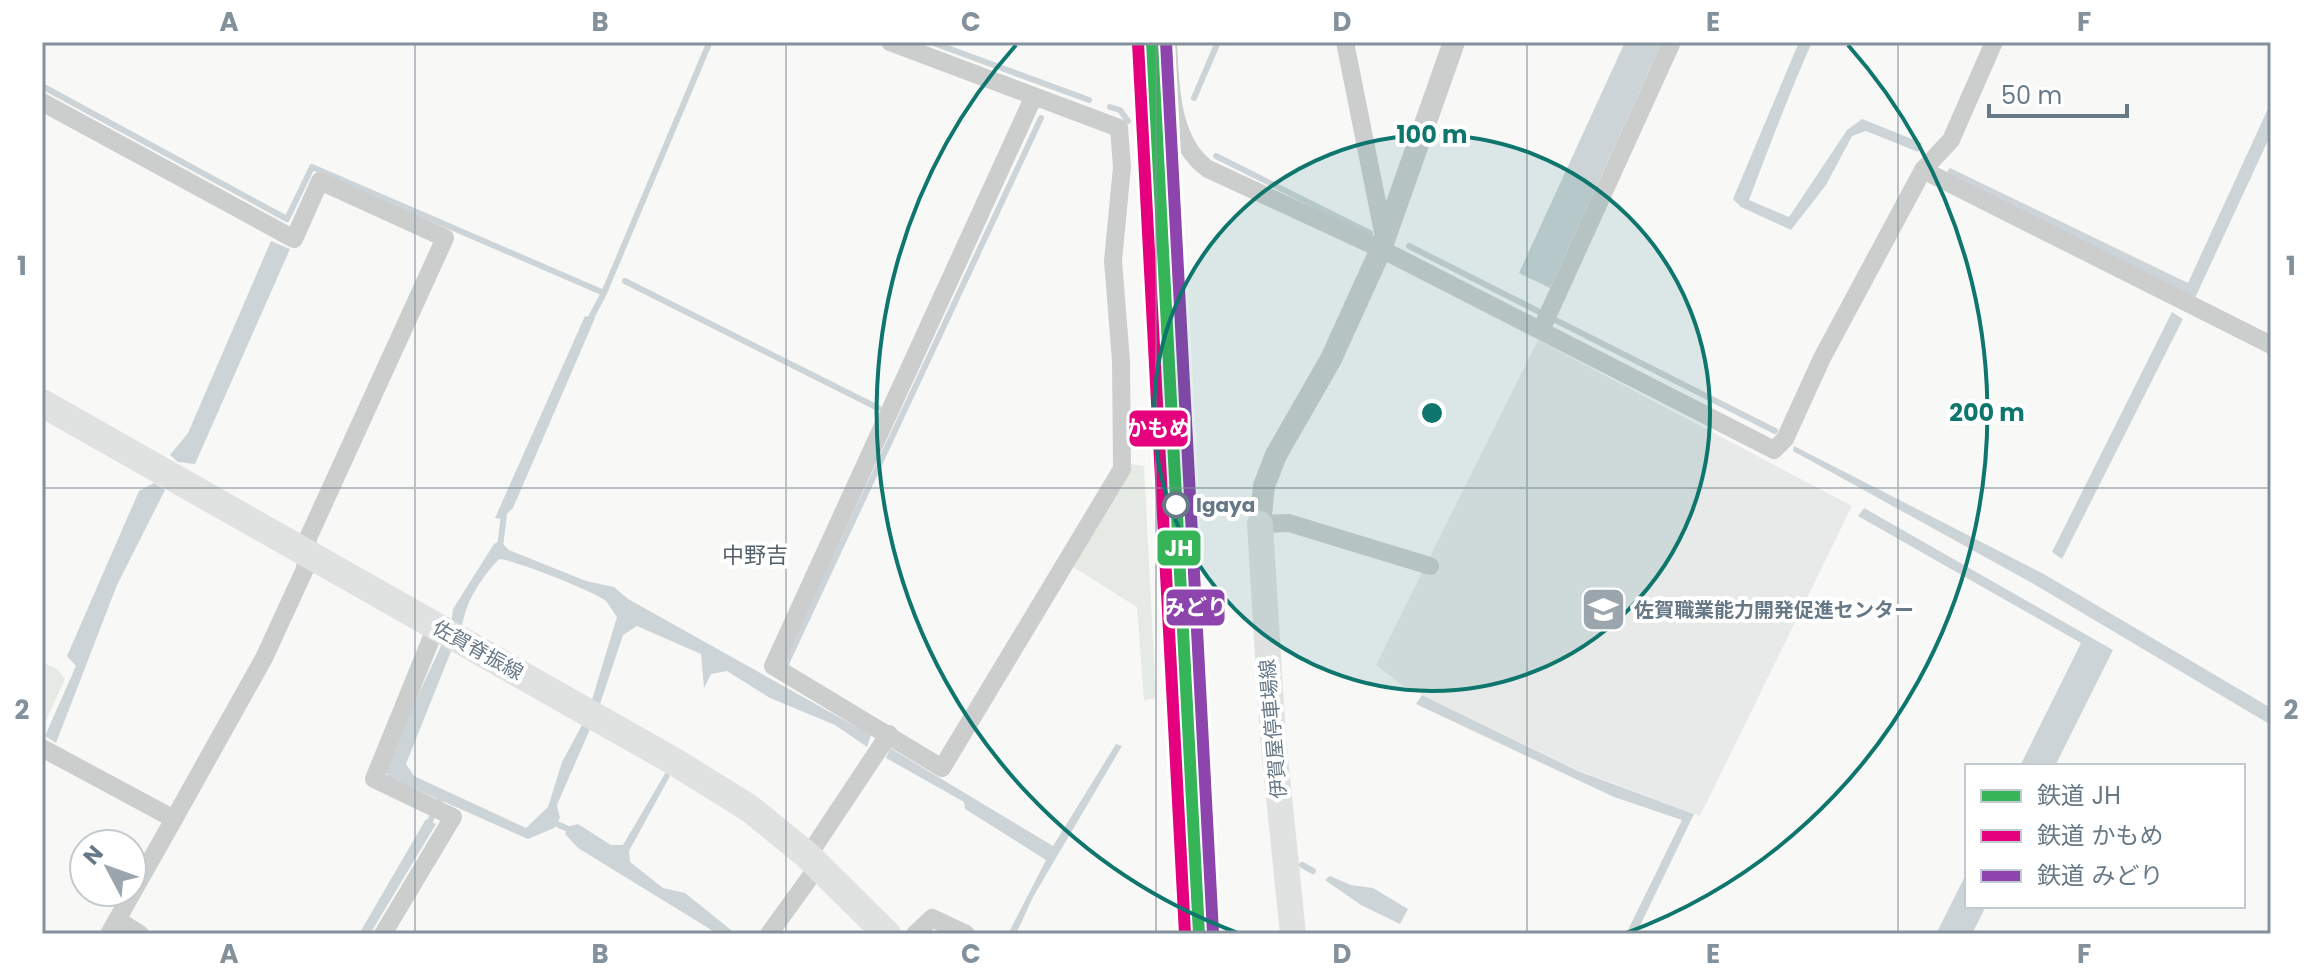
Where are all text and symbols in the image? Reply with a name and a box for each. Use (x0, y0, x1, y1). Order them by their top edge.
text: A (219, 4, 239, 40)
text: B (591, 4, 609, 40)
text: C (961, 4, 981, 40)
text: D (1333, 4, 1352, 40)
text: E (1706, 4, 1720, 40)
text: F (2077, 4, 2091, 40)
scale bar (1989, 68, 2127, 118)
text: 50 m (2001, 79, 2062, 112)
text: 100 m (1397, 118, 1467, 151)
text: 1 (17, 248, 27, 284)
text: 1 (2286, 248, 2296, 284)
text: 200 m (1949, 396, 2025, 429)
centre of rings (1418, 399, 1446, 427)
line badge: かもめ (1128, 409, 1189, 448)
text: かもめ (1125, 413, 1191, 444)
place label: Igaya (1196, 491, 1255, 519)
marker: Igaya (1163, 492, 1189, 518)
line badge: JH (1156, 529, 1202, 567)
text: JH (1165, 533, 1193, 564)
district label: 中野吉 (722, 540, 788, 571)
school or university icon: 佐賀職業能力開発促進センター (1579, 586, 1627, 634)
line badge: みどり (1165, 588, 1226, 627)
text: みどり (1163, 592, 1229, 623)
place label: 佐賀職業能力開発促進センター (1634, 596, 1914, 624)
street label: 佐賀脊振線 (427, 614, 529, 686)
street label: 伊賀屋停車場線 (1253, 658, 1293, 800)
text: 2 (15, 692, 30, 728)
text: 2 (2284, 692, 2299, 728)
legend (1965, 764, 2245, 908)
text: 鉄道 JH (2037, 779, 2121, 812)
text: 鉄道 かもめ (2037, 819, 2163, 852)
north arrow (68, 828, 148, 908)
text: N (76, 839, 110, 872)
text: 鉄道 みどり (2037, 859, 2163, 892)
text: A (219, 936, 239, 972)
text: B (591, 936, 609, 972)
text: C (961, 936, 981, 972)
text: D (1333, 936, 1352, 972)
text: E (1706, 936, 1720, 972)
text: F (2077, 936, 2091, 972)

